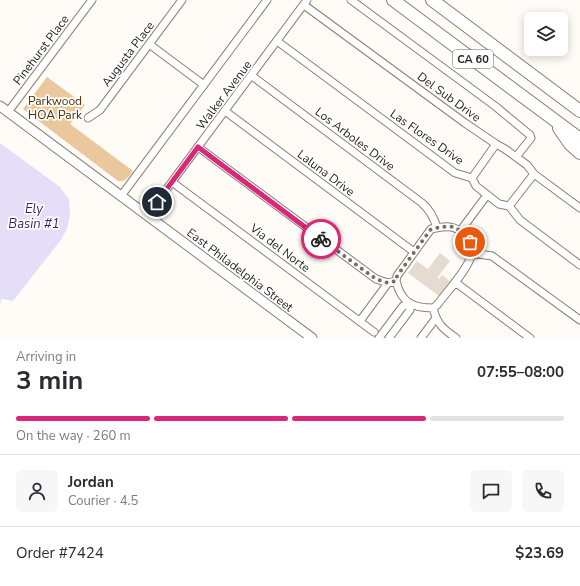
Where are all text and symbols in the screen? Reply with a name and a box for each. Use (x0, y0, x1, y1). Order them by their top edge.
street label: Pinehurst Place (9, 12, 73, 88)
map controls (524, 12, 568, 56)
button: layers (524, 12, 568, 56)
street label: Augusta Place (98, 18, 158, 90)
road number: CA 60 (453, 50, 493, 68)
street label: Walker Avenue (193, 57, 255, 133)
street label: Del Sub Drive (414, 69, 484, 125)
park label: Parkwood HOA Park (28, 93, 83, 123)
street label: Los Arboles Drive (312, 104, 398, 174)
street label: Las Flores Drive (387, 106, 467, 168)
street label: Laluna Drive (294, 146, 358, 200)
pin (140, 185, 174, 219)
icon: home (146, 191, 168, 213)
water label: Ely Basin #1 (8, 200, 60, 233)
courier (301, 219, 341, 259)
street label: Via del Norte (246, 220, 313, 276)
street label: East Philadelphia Street (184, 225, 297, 316)
pin (453, 225, 487, 259)
icon: bike (310, 228, 332, 250)
icon: bag (459, 231, 481, 253)
text: Arriving in (16, 348, 76, 366)
text: 07:55–08:00 (477, 362, 564, 382)
text: 3 min (16, 363, 83, 398)
text: On the way · 260 m (16, 427, 131, 445)
button: person (16, 470, 58, 512)
button: chat (470, 470, 512, 512)
button: phone (522, 470, 564, 512)
text: Jordan (68, 472, 114, 492)
text: Courier · 4.5 (68, 492, 138, 510)
text: Order #7424 (16, 543, 104, 563)
text: $23.69 (515, 543, 564, 563)

